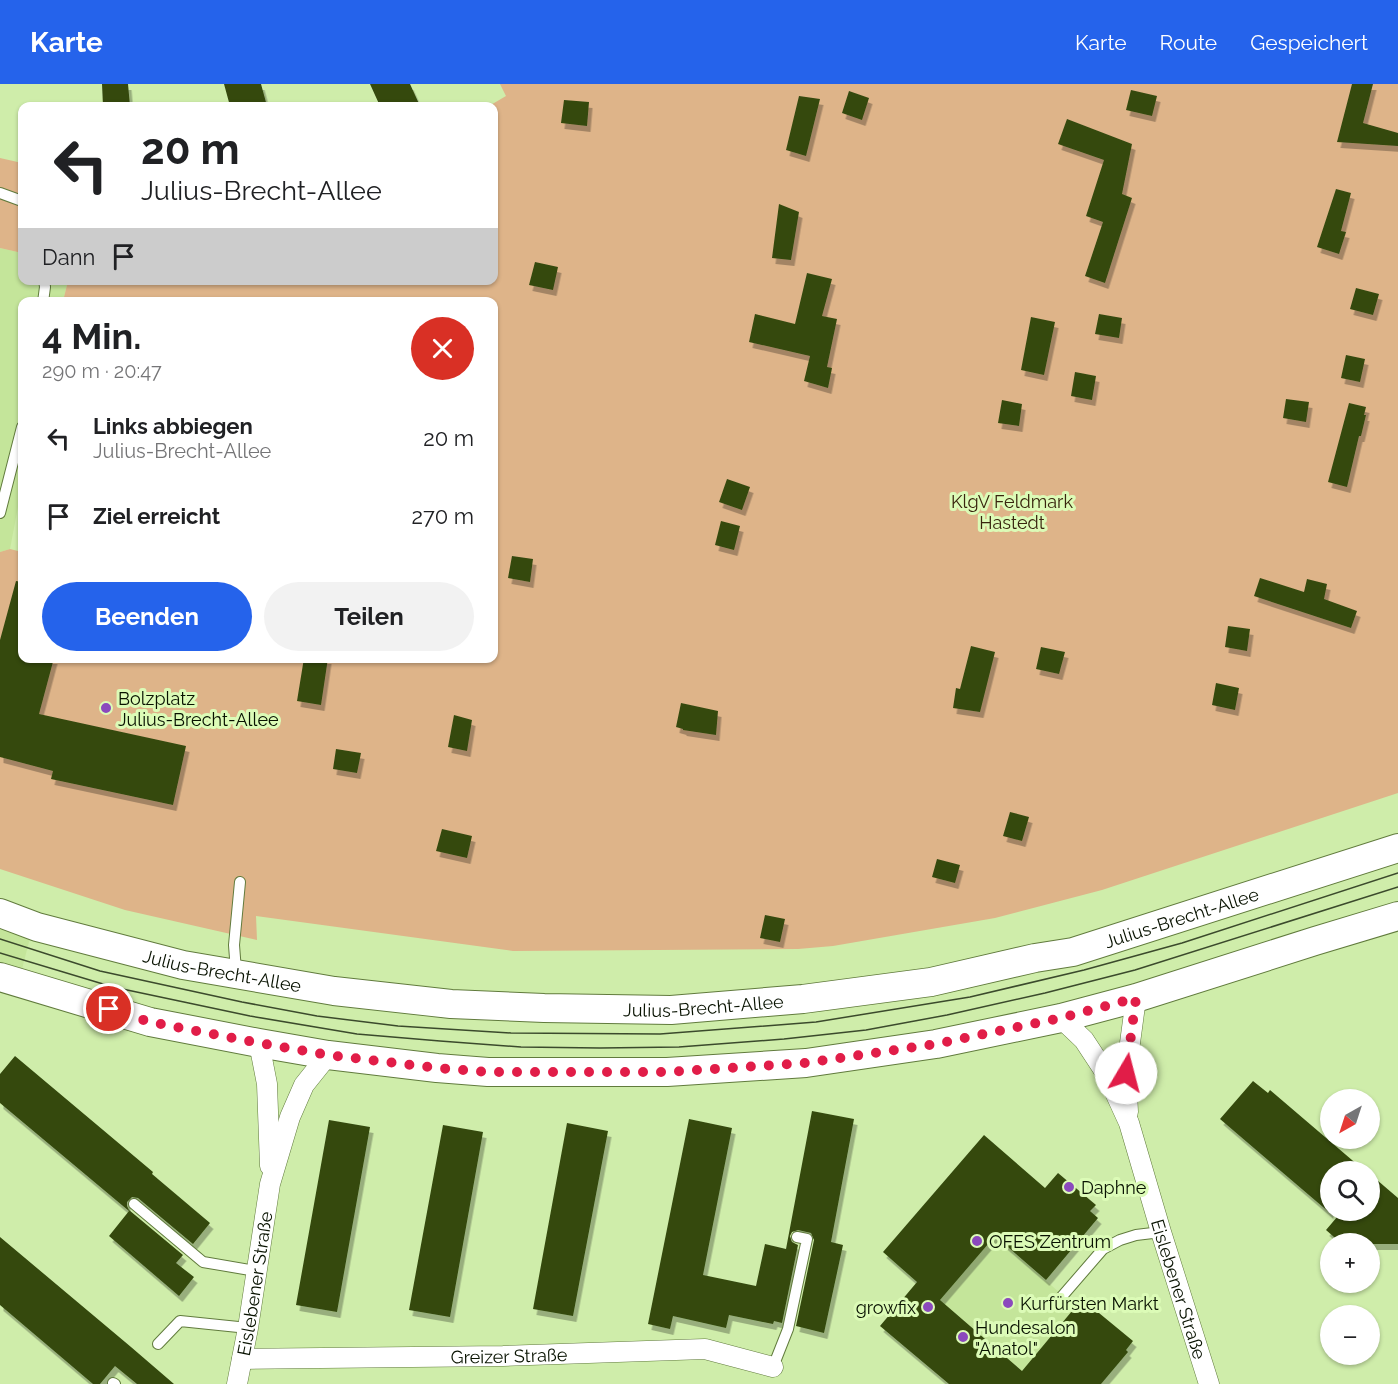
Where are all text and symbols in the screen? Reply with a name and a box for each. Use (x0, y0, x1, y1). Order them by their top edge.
text: Karte (30, 26, 103, 59)
text: Karte (1075, 30, 1127, 55)
text: Route (1160, 30, 1217, 55)
text: Gespeichert (1250, 30, 1368, 55)
text: 20 m (141, 125, 240, 174)
icon: left (42, 126, 120, 204)
text: Julius-Brecht-Allee (141, 175, 382, 206)
icon: arrive (107, 240, 140, 273)
text: Dann (42, 244, 95, 270)
text: 4 Min. (42, 315, 141, 357)
button: close (411, 317, 474, 380)
text: 290 m · 20:47 (42, 359, 162, 383)
text: Links abbiegen (93, 413, 253, 439)
icon: left (42, 422, 75, 455)
text: 20 m (423, 425, 474, 451)
text: Julius-Brecht-Allee (93, 439, 271, 463)
park label: KlgV Feldmark Hastedt (951, 491, 1073, 533)
icon: arrive (42, 500, 75, 533)
text: Ziel erreicht (93, 503, 220, 529)
text: 270 m (412, 503, 474, 529)
button: Beenden (42, 582, 252, 651)
button: Teilen (264, 582, 474, 651)
place label: Bolzplatz Julius-Brecht-Allee (118, 688, 279, 730)
marker: Bolzplatz Julius-Brecht-Allee (99, 701, 113, 715)
street label: Julius-Brecht-Allee (1102, 883, 1261, 952)
street label: Julius-Brecht-Allee (141, 945, 303, 996)
pin (83, 983, 134, 1034)
street label: Julius-Brecht-Allee (623, 990, 785, 1020)
icon: arrive (92, 992, 125, 1025)
position arrow (1094, 1041, 1158, 1105)
north arrow (1320, 1089, 1380, 1149)
map controls (1320, 1089, 1380, 1365)
button: search (1320, 1161, 1380, 1221)
place label: Daphne (1081, 1177, 1147, 1198)
marker: Daphne (1062, 1180, 1076, 1194)
street label: Eislebener Straße (232, 1210, 276, 1357)
street label: Eislebener Straße (1147, 1217, 1211, 1362)
place label: OFES Zentrum (989, 1231, 1111, 1252)
button: + (1320, 1233, 1380, 1293)
marker: OFES Zentrum (970, 1234, 984, 1248)
place label: Kurfürsten Markt (1020, 1293, 1159, 1314)
marker: Kurfürsten Markt (1001, 1296, 1015, 1310)
place label: growfix (856, 1297, 916, 1318)
marker: growfix (921, 1300, 935, 1314)
button: − (1320, 1305, 1380, 1365)
place label: Hundesalon "Anatol" (975, 1317, 1076, 1359)
marker: Hundesalon "Anatol" (956, 1330, 970, 1344)
street label: Greizer Straße (451, 1343, 568, 1367)

